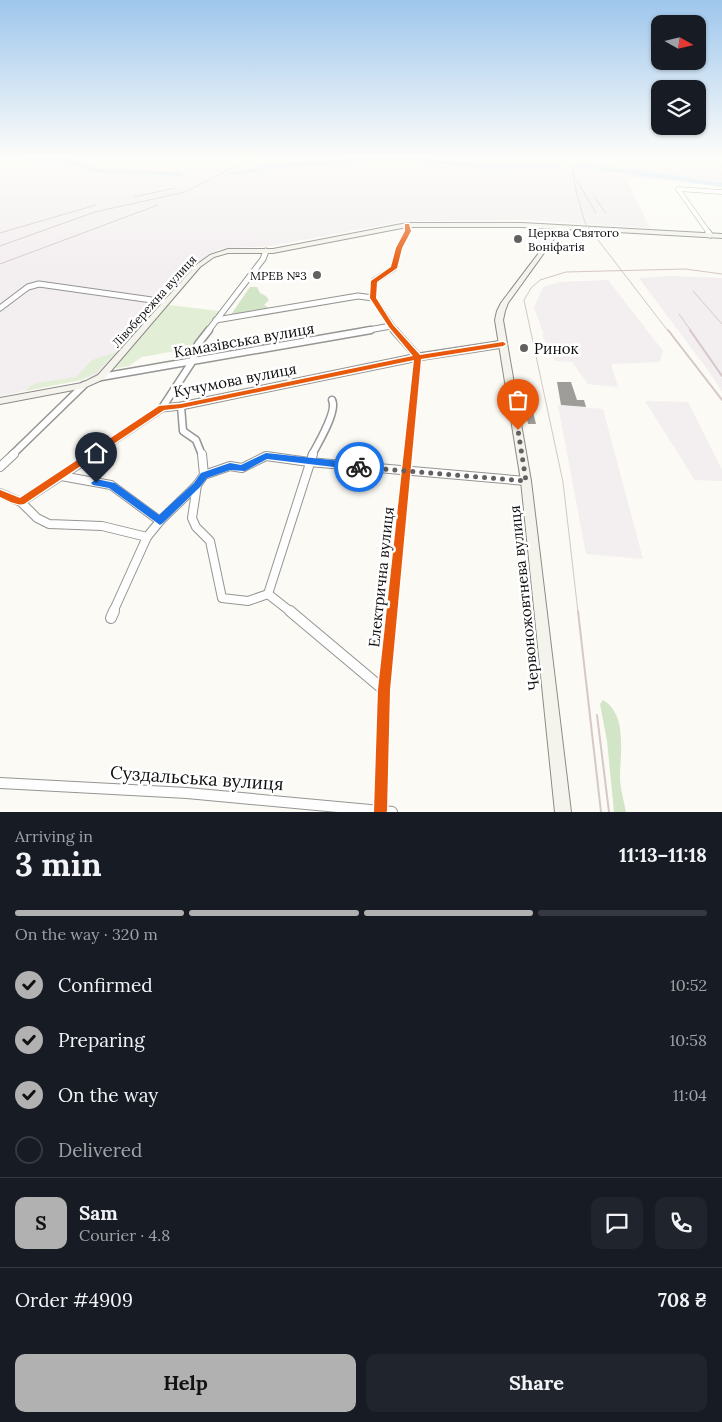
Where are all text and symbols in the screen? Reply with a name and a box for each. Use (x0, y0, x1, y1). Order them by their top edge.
north arrow (651, 15, 706, 70)
map controls (651, 15, 706, 135)
button: layers (651, 80, 706, 135)
place label: Церква Святого Воніфатія (528, 225, 619, 254)
marker: Церква Святого Воніфатія (512, 233, 524, 245)
street label: Лівобережна вулиця (109, 252, 199, 350)
place label: МРЕВ №3 (250, 268, 307, 283)
marker: МРЕВ №3 (311, 269, 323, 281)
street label: Камазівська вулиця (172, 318, 316, 362)
place label: Ринок (534, 339, 579, 358)
marker: Ринок (518, 342, 530, 354)
street label: Кучумова вулиця (172, 359, 298, 401)
pin (497, 379, 539, 430)
icon: bag (504, 386, 532, 414)
pin (75, 432, 117, 483)
icon: home (82, 439, 110, 467)
courier (334, 442, 384, 492)
icon: bike (345, 453, 373, 481)
street label: Червоножовтнева вулиця (505, 505, 543, 691)
street label: Електрична вулиця (364, 506, 398, 648)
street label: Суздальська вулиця (109, 760, 285, 796)
text: Arriving in (15, 826, 93, 846)
text: 11:13–11:18 (619, 843, 707, 867)
text: 3 min (15, 844, 102, 885)
text: On the way · 320 m (15, 924, 158, 944)
icon: check (15, 971, 43, 999)
text: Confirmed (58, 973, 153, 997)
text: 10:52 (670, 975, 707, 995)
icon: check (15, 1026, 43, 1054)
text: Preparing (58, 1028, 145, 1052)
text: 10:58 (670, 1030, 707, 1050)
icon: check (15, 1081, 43, 1109)
text: On the way (58, 1083, 158, 1107)
text: 11:04 (673, 1085, 707, 1105)
text: Delivered (58, 1138, 142, 1162)
button: chat (591, 1197, 643, 1249)
button: phone (655, 1197, 707, 1249)
text: Sam (79, 1201, 118, 1225)
text: S (35, 1211, 47, 1235)
text: Courier · 4.8 (79, 1225, 170, 1245)
text: Order #4909 (15, 1288, 133, 1312)
text: 708 ₴ (658, 1288, 707, 1312)
button: Help (15, 1354, 356, 1412)
button: Share (366, 1354, 707, 1412)

